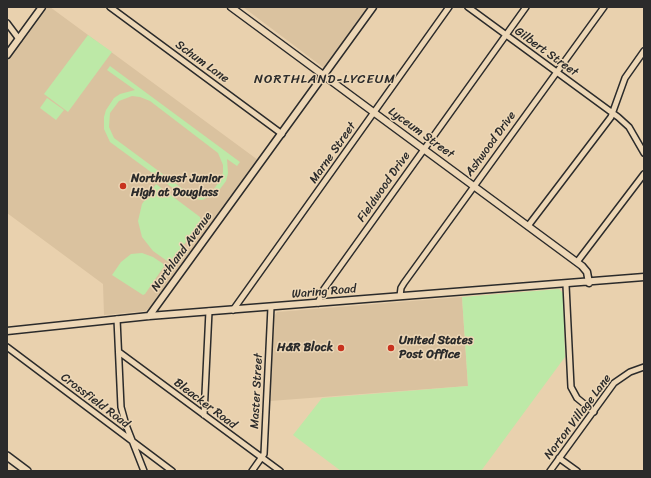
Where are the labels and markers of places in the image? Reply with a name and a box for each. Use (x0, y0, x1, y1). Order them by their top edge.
place label: Northwest Junior High at Douglass (131, 172, 222, 200)
marker: Northwest Junior High at Douglass (118, 181, 128, 191)
place label: United States Post Office (399, 334, 473, 362)
place label: H&R Block (277, 341, 333, 355)
marker: H&R Block (336, 343, 346, 353)
marker: United States Post Office (386, 343, 396, 353)

